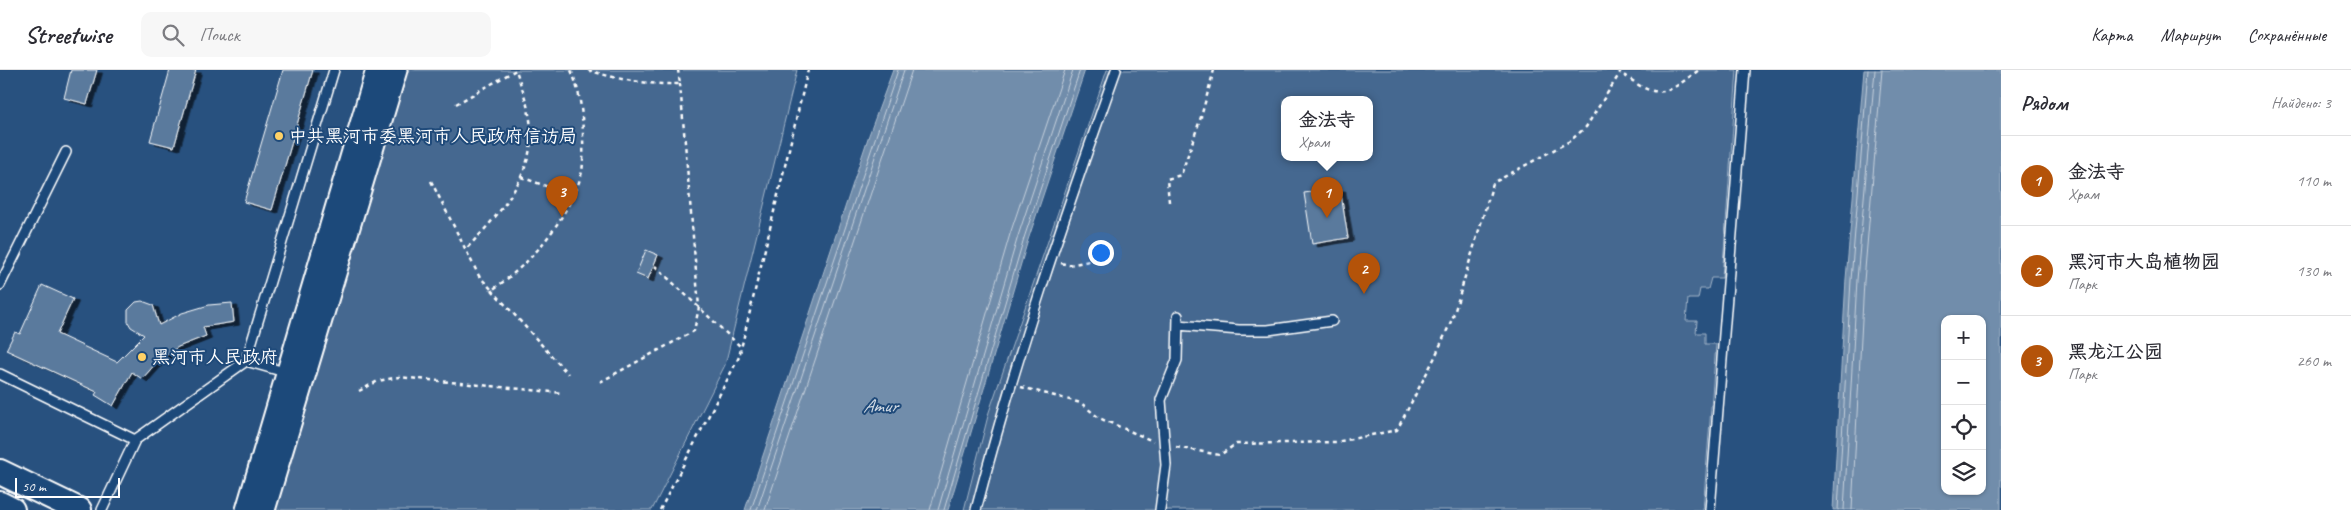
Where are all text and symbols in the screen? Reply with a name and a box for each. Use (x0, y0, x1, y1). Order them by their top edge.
search box (141, 12, 491, 57)
text: Streetwise (25, 20, 111, 50)
icon: search (159, 21, 187, 49)
text: Поиск (199, 23, 240, 47)
text: Карта (2091, 24, 2132, 46)
text: Маршрут (2160, 24, 2220, 46)
text: Сохранённые (2248, 24, 2326, 46)
text: Рядом (2021, 90, 2068, 116)
text: Найдено: 3 (2271, 93, 2331, 113)
popup (1281, 96, 1373, 161)
text: 金法寺 (1298, 108, 1356, 132)
place label: 中共黑河市委黑河市人民政府信访局 (289, 125, 577, 147)
marker: 中共黑河市委黑河市人民政府信访局 (273, 130, 285, 142)
text: Храм (1298, 132, 1329, 152)
text: 金法寺 (2068, 160, 2125, 184)
text: 1 (2033, 171, 2041, 191)
text: 110 m (2297, 171, 2331, 191)
pin: 3 (546, 176, 578, 217)
pin: 1 (1311, 177, 1343, 218)
text: Храм (2068, 184, 2099, 204)
your location (1088, 240, 1114, 266)
text: 黑河市大岛植物园 (2068, 250, 2220, 274)
pin: 2 (1348, 253, 1380, 294)
text: 2 (2033, 261, 2041, 281)
text: 130 m (2297, 261, 2331, 281)
text: Парк (2068, 274, 2097, 294)
map controls (1941, 315, 1986, 495)
button: + (1941, 315, 1986, 360)
text: 黑龙江公园 (2068, 340, 2163, 364)
place label: 黑河市人民政府 (152, 346, 278, 368)
marker: 黑河市人民政府 (136, 351, 148, 363)
text: 3 (2033, 351, 2041, 371)
text: 260 m (2297, 351, 2331, 371)
button: − (1941, 360, 1986, 405)
text: Парк (2068, 364, 2097, 384)
water label: Amur (863, 394, 900, 418)
button: locate (1941, 405, 1986, 450)
button: layers (1941, 450, 1986, 495)
scale bar (15, 475, 120, 498)
text: 50 m (22, 478, 46, 495)

